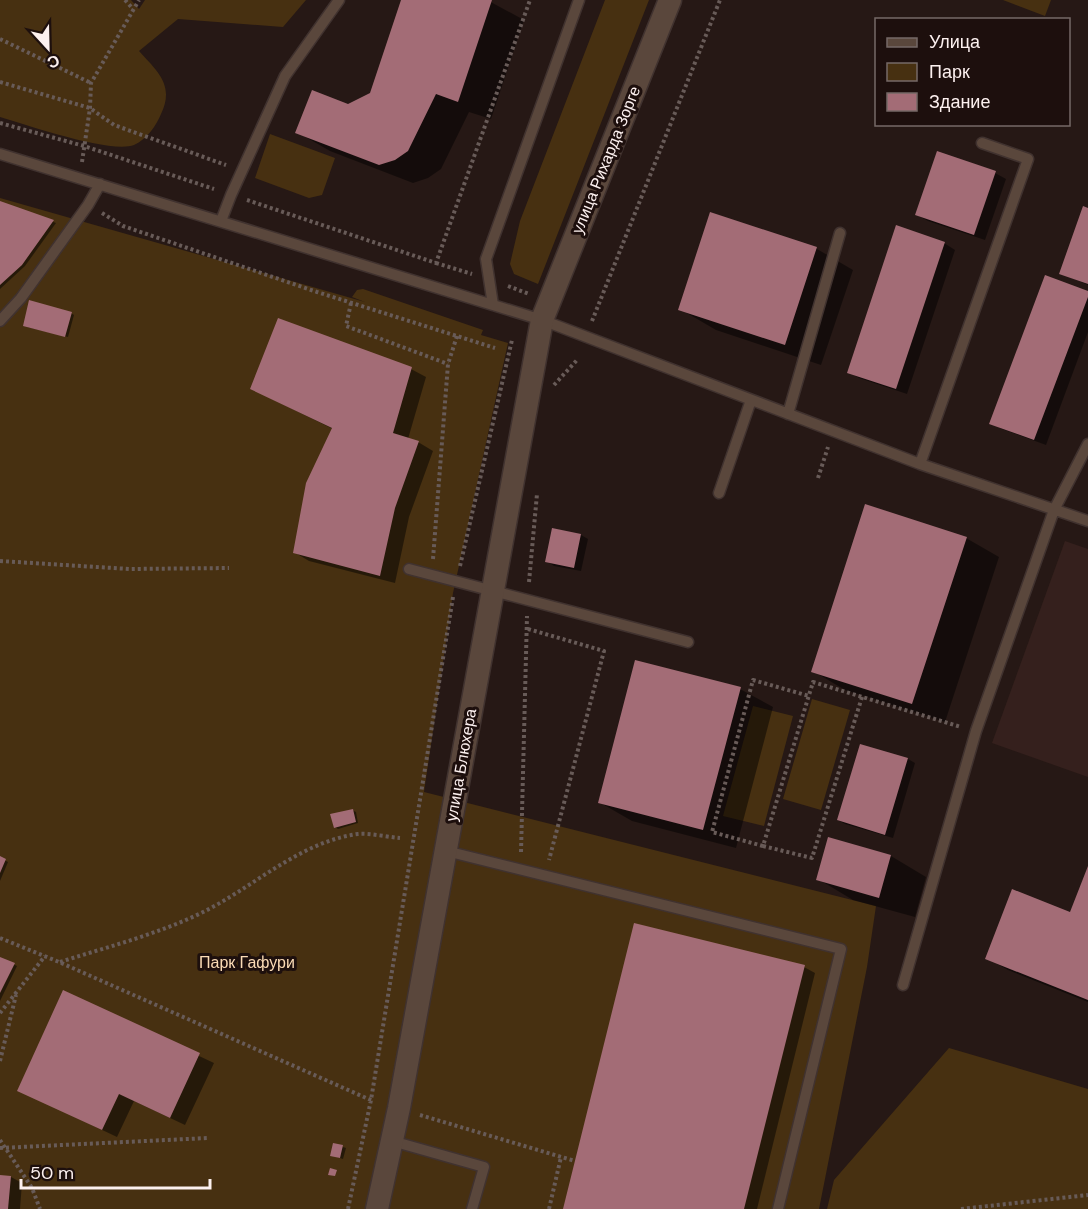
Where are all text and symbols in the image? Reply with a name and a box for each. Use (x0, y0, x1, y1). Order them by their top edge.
north arrow (18, 18, 78, 78)
legend (875, 18, 1070, 126)
text: Улица (929, 30, 981, 54)
text: С (44, 50, 63, 74)
text: Парк (929, 60, 970, 84)
street label: улица Рихарда Зорге (567, 83, 645, 237)
text: Здание (929, 90, 990, 114)
street label: улица Блюхера (441, 707, 481, 823)
park label: Парк Гафури (199, 952, 295, 973)
scale bar (21, 1152, 210, 1190)
text: 50 m (30, 1161, 74, 1185)

